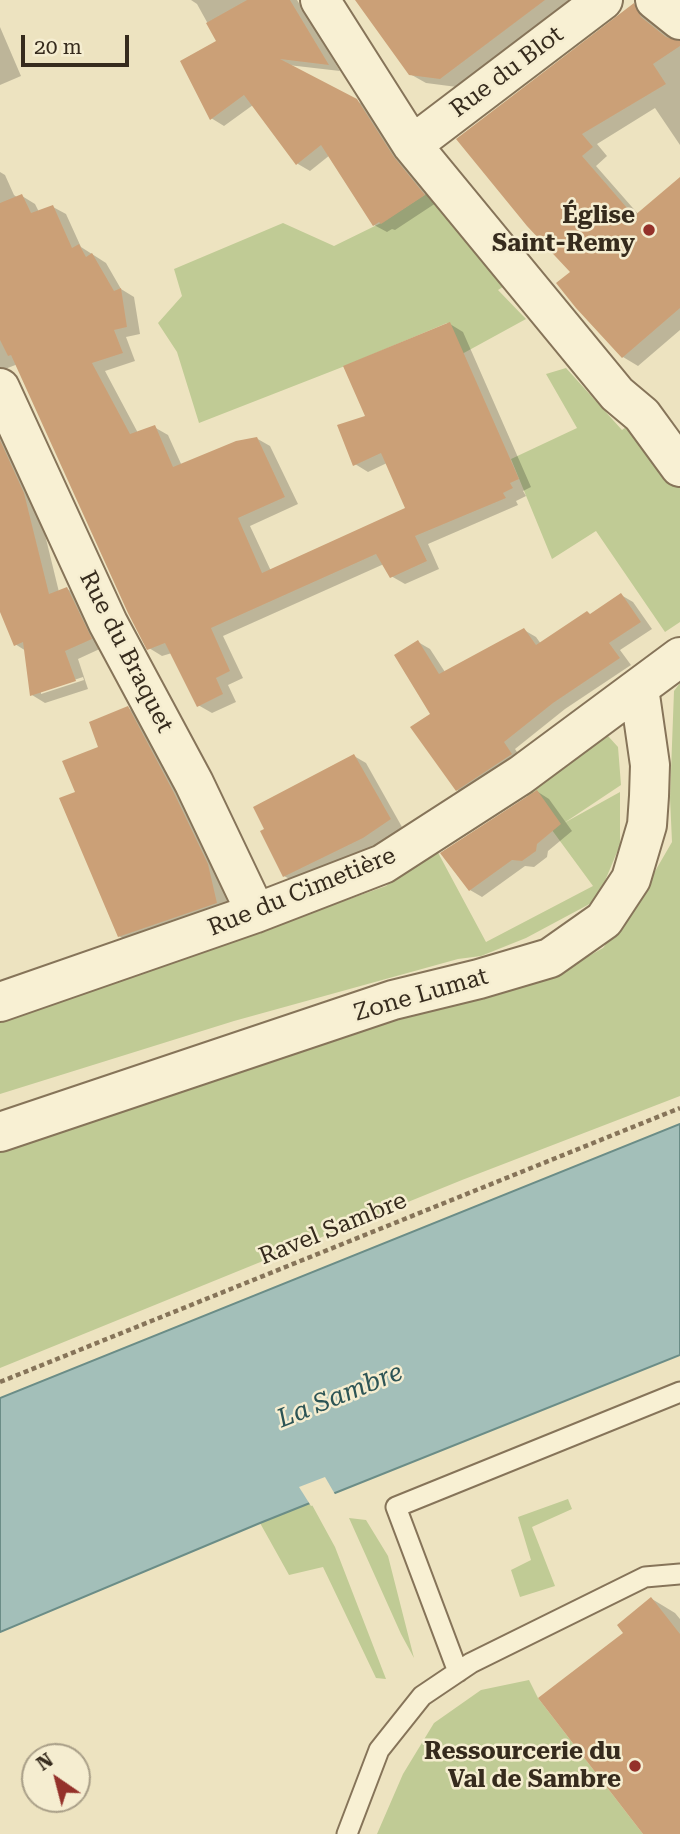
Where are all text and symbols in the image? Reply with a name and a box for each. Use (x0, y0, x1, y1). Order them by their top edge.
street label: Rue du Blot (445, 20, 569, 124)
scale bar (24, 21, 133, 65)
text: 20 m (34, 35, 82, 59)
place label: Église Saint-Remy (492, 202, 635, 258)
marker: Église Saint-Remy (641, 222, 657, 238)
street label: Rue du Braquet (73, 566, 179, 738)
street label: Rue du Cimetière (204, 841, 400, 943)
street label: Zone Lumat (351, 962, 491, 1028)
street label: Ravel Sambre (255, 1186, 411, 1272)
water label: La Sambre (273, 1357, 407, 1435)
place label: Ressourcerie du Val de Sambre (424, 1738, 621, 1794)
north arrow (21, 1743, 91, 1813)
text: N (32, 1748, 57, 1776)
marker: Ressourcerie du Val de Sambre (627, 1758, 643, 1774)

